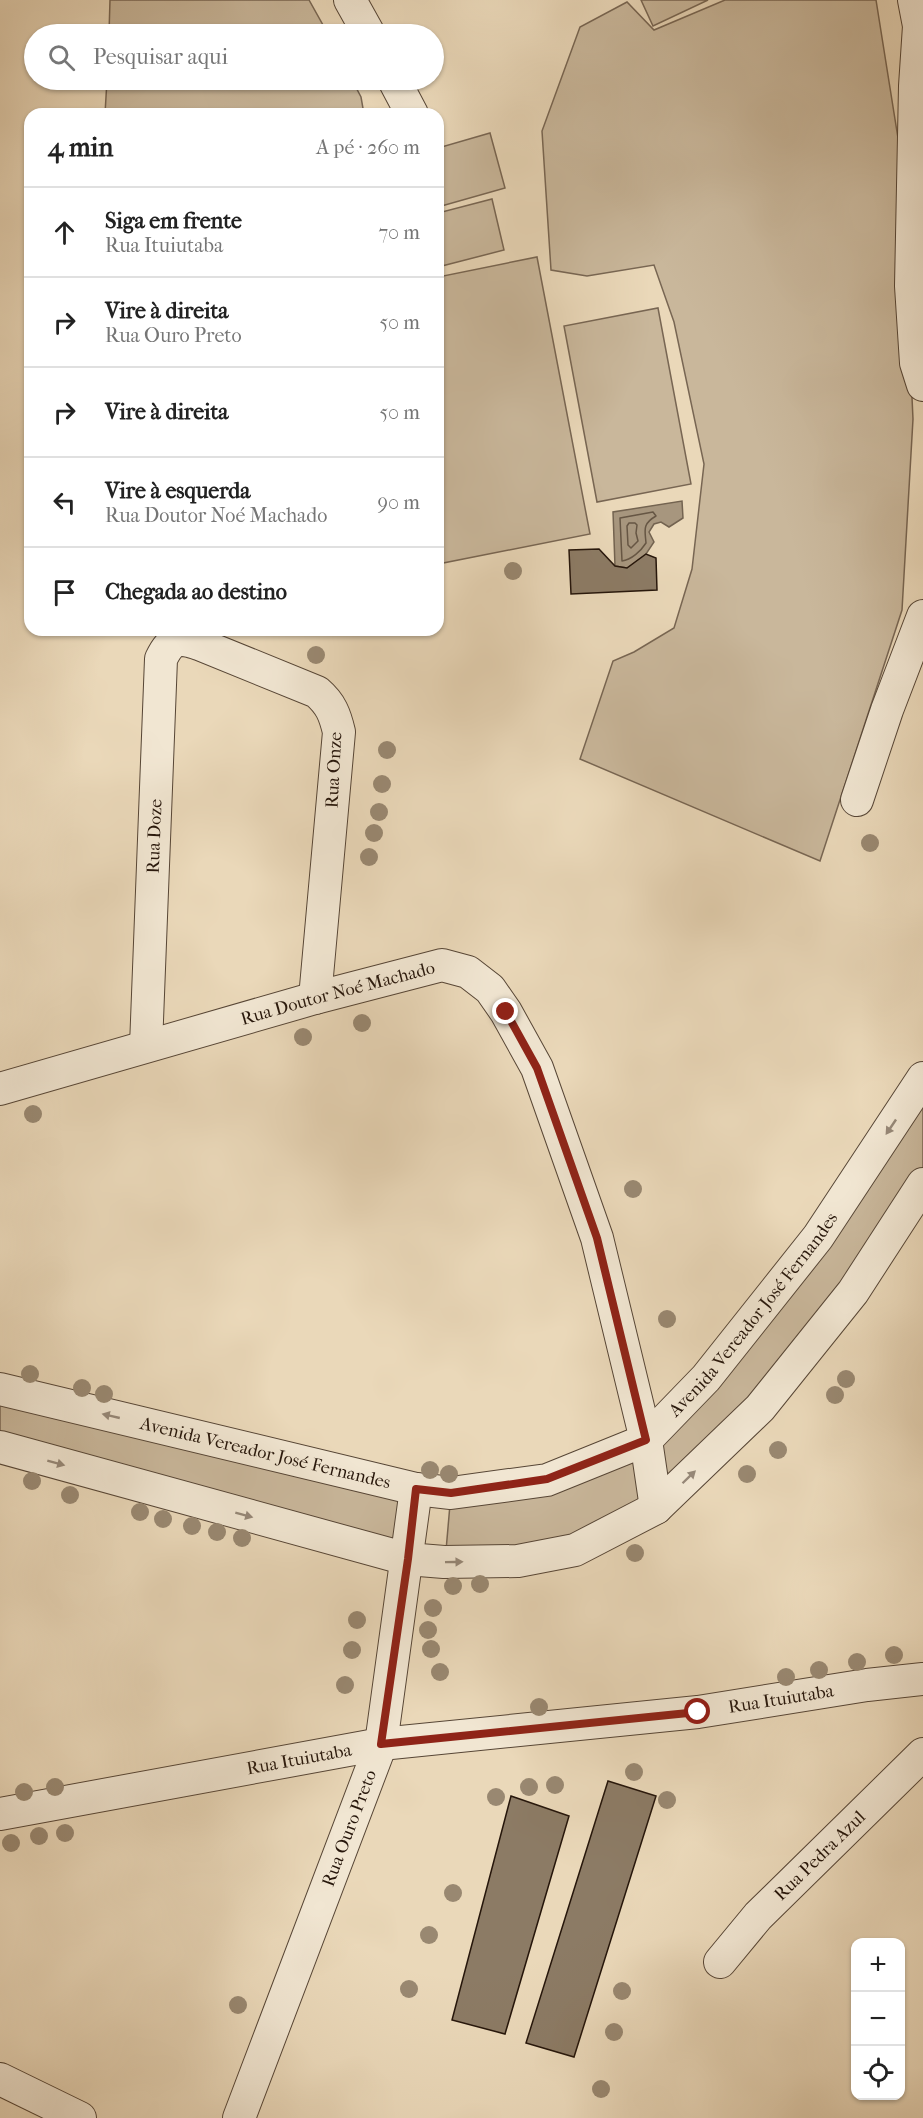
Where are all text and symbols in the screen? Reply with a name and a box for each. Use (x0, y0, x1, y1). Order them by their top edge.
search box (24, 24, 444, 90)
icon: search (45, 41, 78, 74)
text: Pesquisar aqui (93, 44, 228, 70)
text: 4 min (48, 132, 113, 163)
text: A pé · 260 m (316, 136, 420, 159)
text: Siga em frente (105, 208, 242, 234)
icon: ahead (48, 216, 81, 249)
text: 70 m (378, 221, 420, 244)
text: Rua Ituiutaba (105, 234, 223, 257)
text: Vire à direita (105, 298, 228, 324)
icon: right (48, 306, 81, 339)
text: 50 m (379, 311, 420, 334)
text: Rua Ouro Preto (105, 324, 242, 347)
icon: right (48, 396, 81, 429)
text: Vire à direita (105, 399, 228, 425)
text: 50 m (379, 401, 420, 424)
text: Vire à esquerda (105, 478, 250, 504)
icon: left (48, 486, 81, 519)
text: 90 m (378, 491, 420, 514)
text: Rua Doutor Noé Machado (105, 504, 327, 527)
icon: arrive (48, 576, 81, 609)
text: Chegada ao destino (105, 579, 287, 605)
street label: Rua Onze (322, 731, 346, 809)
street label: Rua Doze (142, 798, 166, 874)
street label: Rua Doutor Noé Machado (238, 957, 437, 1029)
route end (492, 998, 518, 1024)
one-way arrow (885, 1119, 896, 1135)
street label: Avenida Vereador José Fernandes (663, 1208, 842, 1422)
one-way arrow (101, 1411, 120, 1420)
street label: Avenida Vereador José Fernandes (137, 1412, 393, 1493)
one-way arrow (48, 1459, 66, 1468)
one-way arrow (681, 1470, 696, 1484)
one-way arrow (235, 1510, 254, 1520)
one-way arrow (445, 1557, 464, 1567)
street label: Rua Ituiutaba (727, 1680, 836, 1718)
route start (684, 1698, 710, 1724)
street label: Rua Ituiutaba (245, 1739, 354, 1779)
street label: Rua Ouro Preto (317, 1767, 381, 1889)
street label: Rua Pedra Azul (770, 1806, 869, 1905)
map controls (851, 1938, 905, 2100)
button: + (851, 1938, 905, 1992)
button: − (851, 1992, 905, 2046)
button: locate (851, 2046, 905, 2100)

